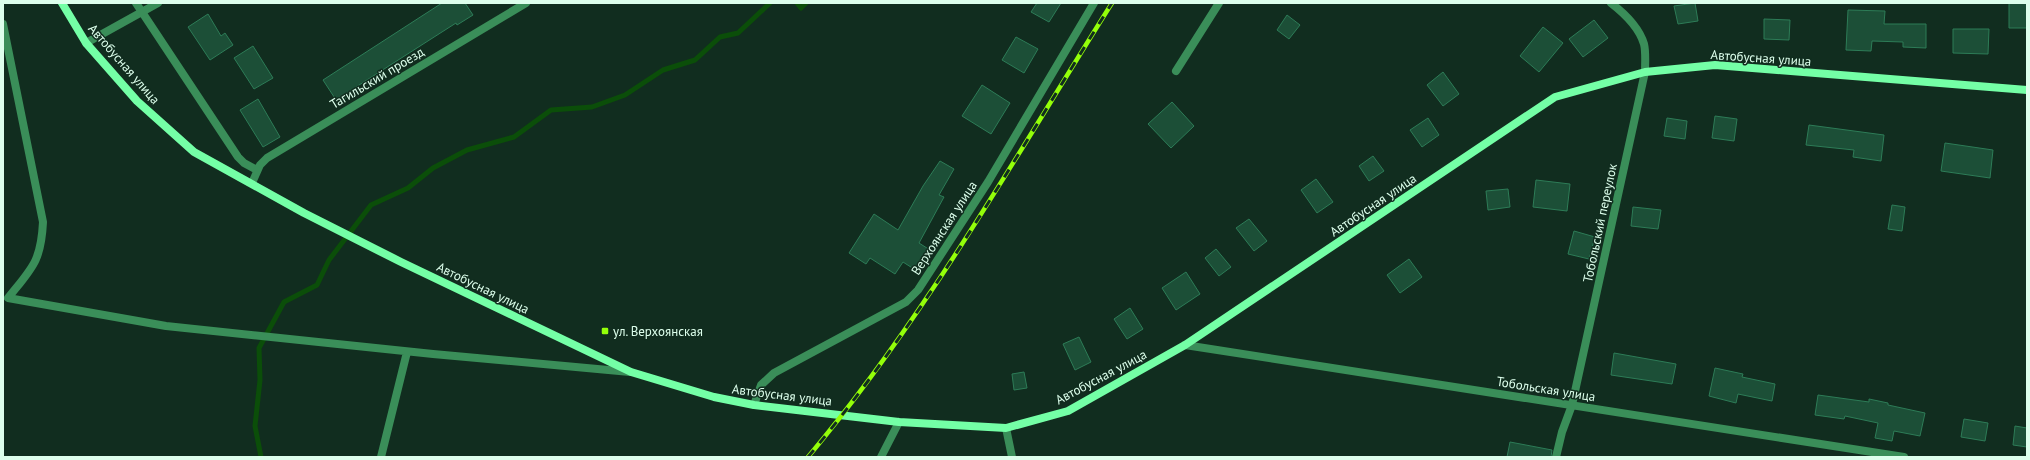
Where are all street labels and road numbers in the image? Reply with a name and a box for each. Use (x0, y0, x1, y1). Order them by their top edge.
street label: Автобусная улица (84, 20, 164, 108)
street label: Тагильский проезд (327, 43, 427, 113)
street label: Автобусная улица (1710, 46, 1812, 70)
street label: Тобольский переулок (1579, 161, 1621, 284)
street label: Автобусная улица (1326, 170, 1420, 240)
street label: Верхоянская улица (907, 178, 981, 278)
street label: Автобусная улица (434, 258, 532, 318)
street label: Автобусная улица (1052, 346, 1150, 408)
street label: Тобольская улица (1495, 373, 1597, 405)
street label: Автобусная улица (731, 380, 833, 410)

